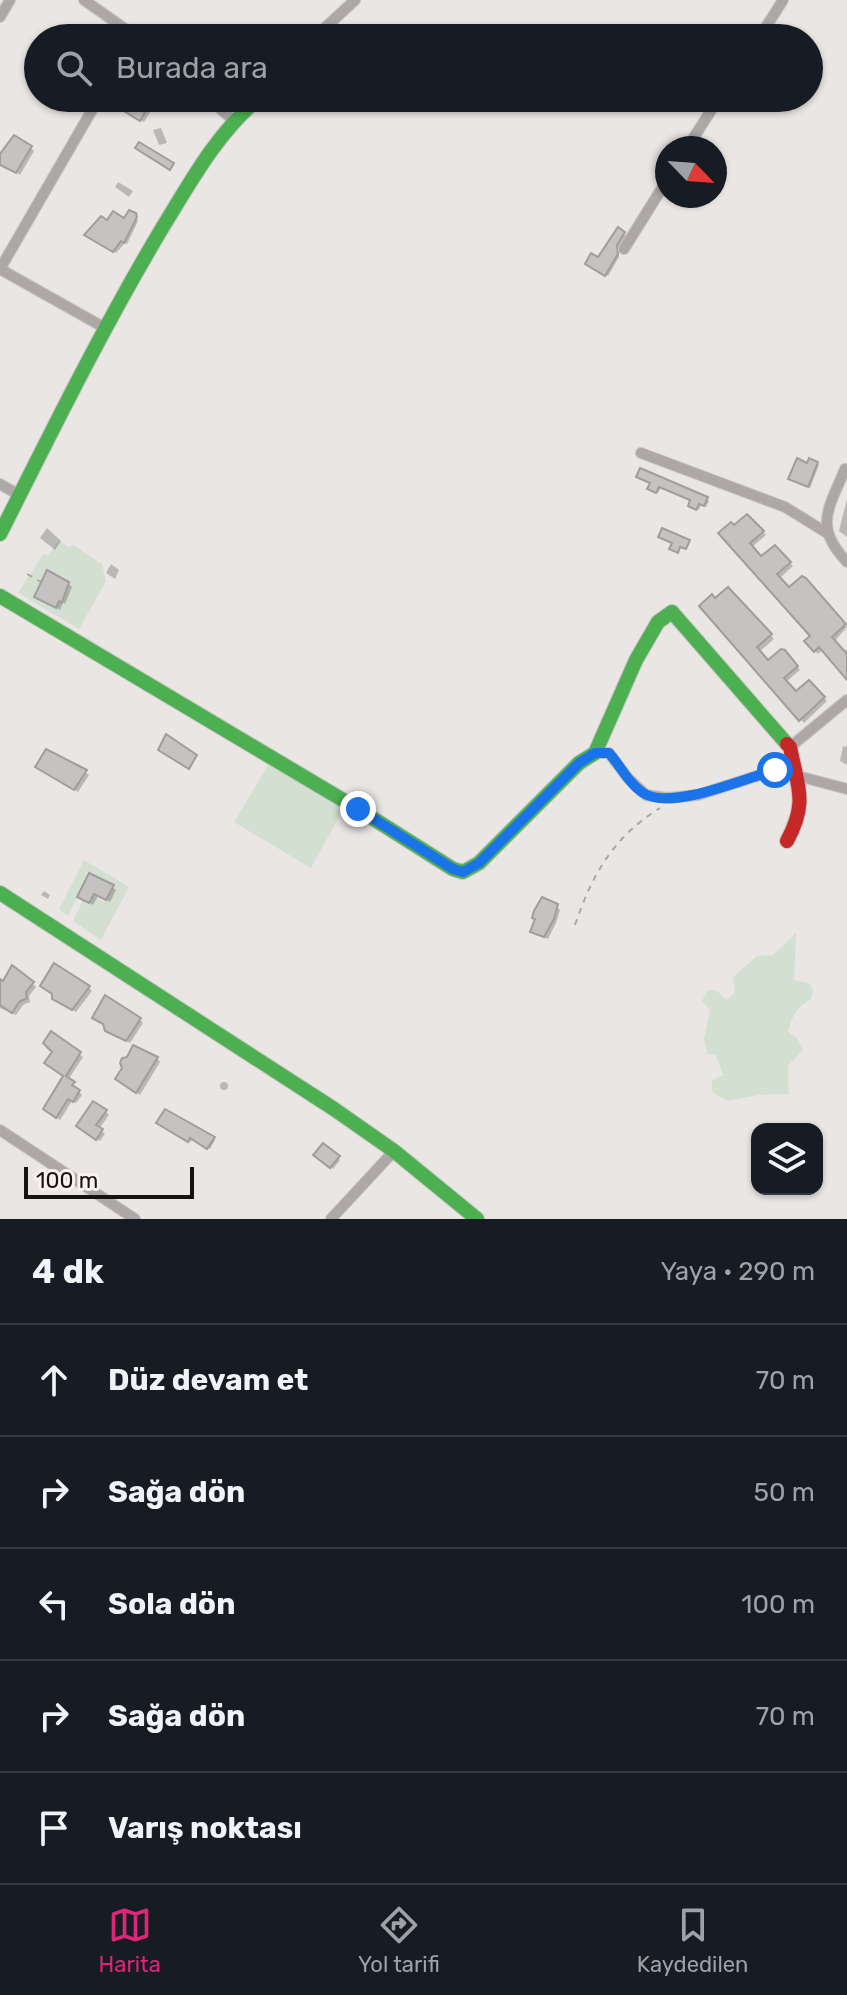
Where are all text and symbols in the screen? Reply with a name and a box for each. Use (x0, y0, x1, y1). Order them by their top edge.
search box (24, 24, 823, 112)
icon: search (52, 46, 96, 90)
text: Burada ara (116, 50, 268, 86)
north arrow (655, 136, 727, 208)
route start (757, 752, 793, 788)
route end (340, 791, 376, 827)
map controls (751, 1123, 823, 1195)
button: layers (751, 1123, 823, 1195)
scale bar (24, 1163, 194, 1199)
text: 100 m (36, 1167, 98, 1194)
text: 4 dk (32, 1251, 104, 1292)
text: Yaya · 290 m (660, 1256, 815, 1287)
icon: ahead (32, 1358, 76, 1402)
text: Düz devam et (108, 1362, 308, 1398)
text: 70 m (756, 1365, 815, 1396)
icon: right (32, 1470, 76, 1514)
text: Sağa dön (108, 1474, 245, 1510)
text: 50 m (754, 1477, 815, 1508)
icon: left (32, 1582, 76, 1626)
text: Sola dön (108, 1586, 235, 1622)
text: 100 m (741, 1589, 815, 1620)
icon: right (32, 1694, 76, 1738)
text: Sağa dön (108, 1698, 245, 1734)
text: 70 m (756, 1701, 815, 1732)
icon: arrive (32, 1806, 76, 1850)
text: Varış noktası (108, 1810, 302, 1846)
tab: Harita (99, 1903, 161, 1978)
tab: Yol tarifi (358, 1903, 440, 1978)
tab: Kaydedilen (637, 1903, 748, 1978)

